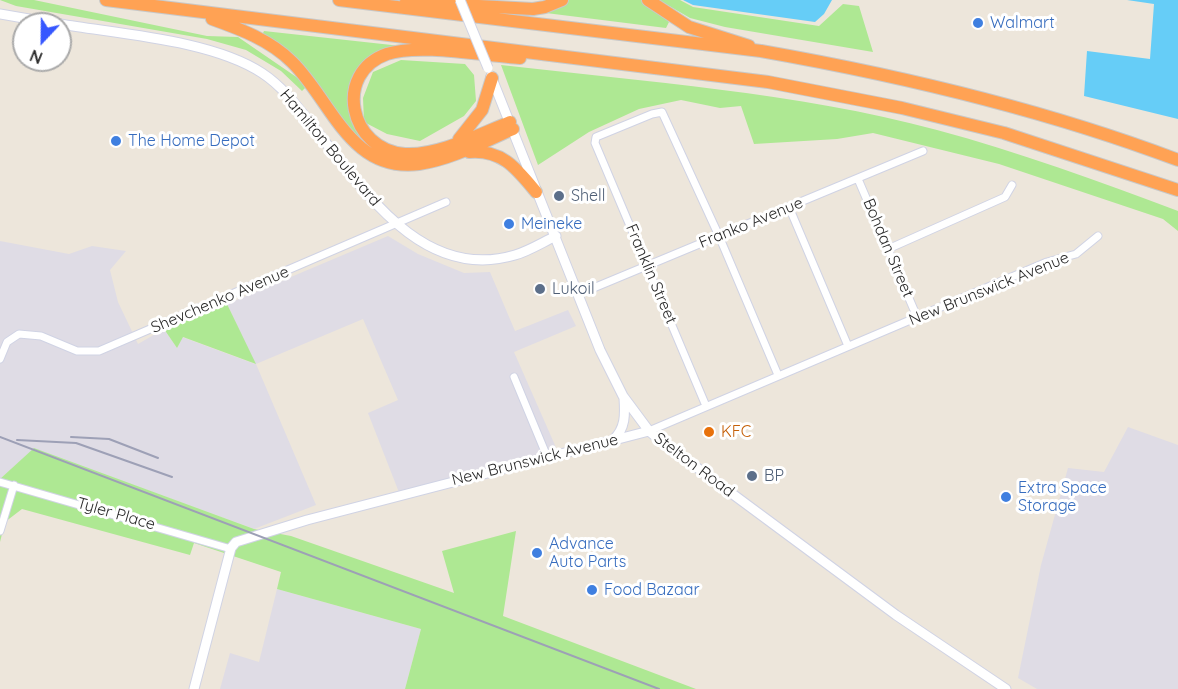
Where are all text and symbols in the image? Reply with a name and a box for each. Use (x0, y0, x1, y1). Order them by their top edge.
north arrow (12, 12, 72, 72)
place label: Walmart (990, 13, 1055, 33)
marker: Walmart (971, 16, 985, 30)
text: N (27, 45, 45, 68)
street label: Hamilton Boulevard (275, 86, 385, 210)
place label: The Home Depot (128, 131, 255, 151)
marker: The Home Depot (109, 134, 123, 148)
place label: Shell (571, 186, 605, 206)
marker: Shell (552, 189, 566, 203)
street label: Franko Avenue (696, 193, 806, 253)
street label: Bohdan Street (858, 196, 918, 300)
place label: Meineke (521, 214, 582, 234)
marker: Meineke (502, 217, 516, 231)
street label: Franklin Street (621, 221, 681, 327)
street label: New Brunswick Avenue (906, 248, 1072, 330)
street label: Shevchenko Avenue (148, 262, 292, 338)
place label: Lukoil (552, 279, 595, 299)
marker: Lukoil (533, 282, 547, 296)
place label: KFC (721, 422, 751, 442)
marker: KFC (702, 425, 716, 439)
street label: Stelton Road (650, 429, 738, 501)
street label: New Brunswick Avenue (450, 430, 620, 490)
place label: BP (764, 466, 784, 486)
marker: BP (745, 469, 759, 483)
place label: Extra Space Storage (1018, 478, 1107, 516)
marker: Extra Space Storage (999, 490, 1013, 504)
street label: Tyler Place (75, 494, 157, 534)
place label: Advance Auto Parts (549, 534, 626, 572)
marker: Advance Auto Parts (530, 546, 544, 560)
place label: Food Bazaar (604, 580, 700, 600)
marker: Food Bazaar (585, 583, 599, 597)

